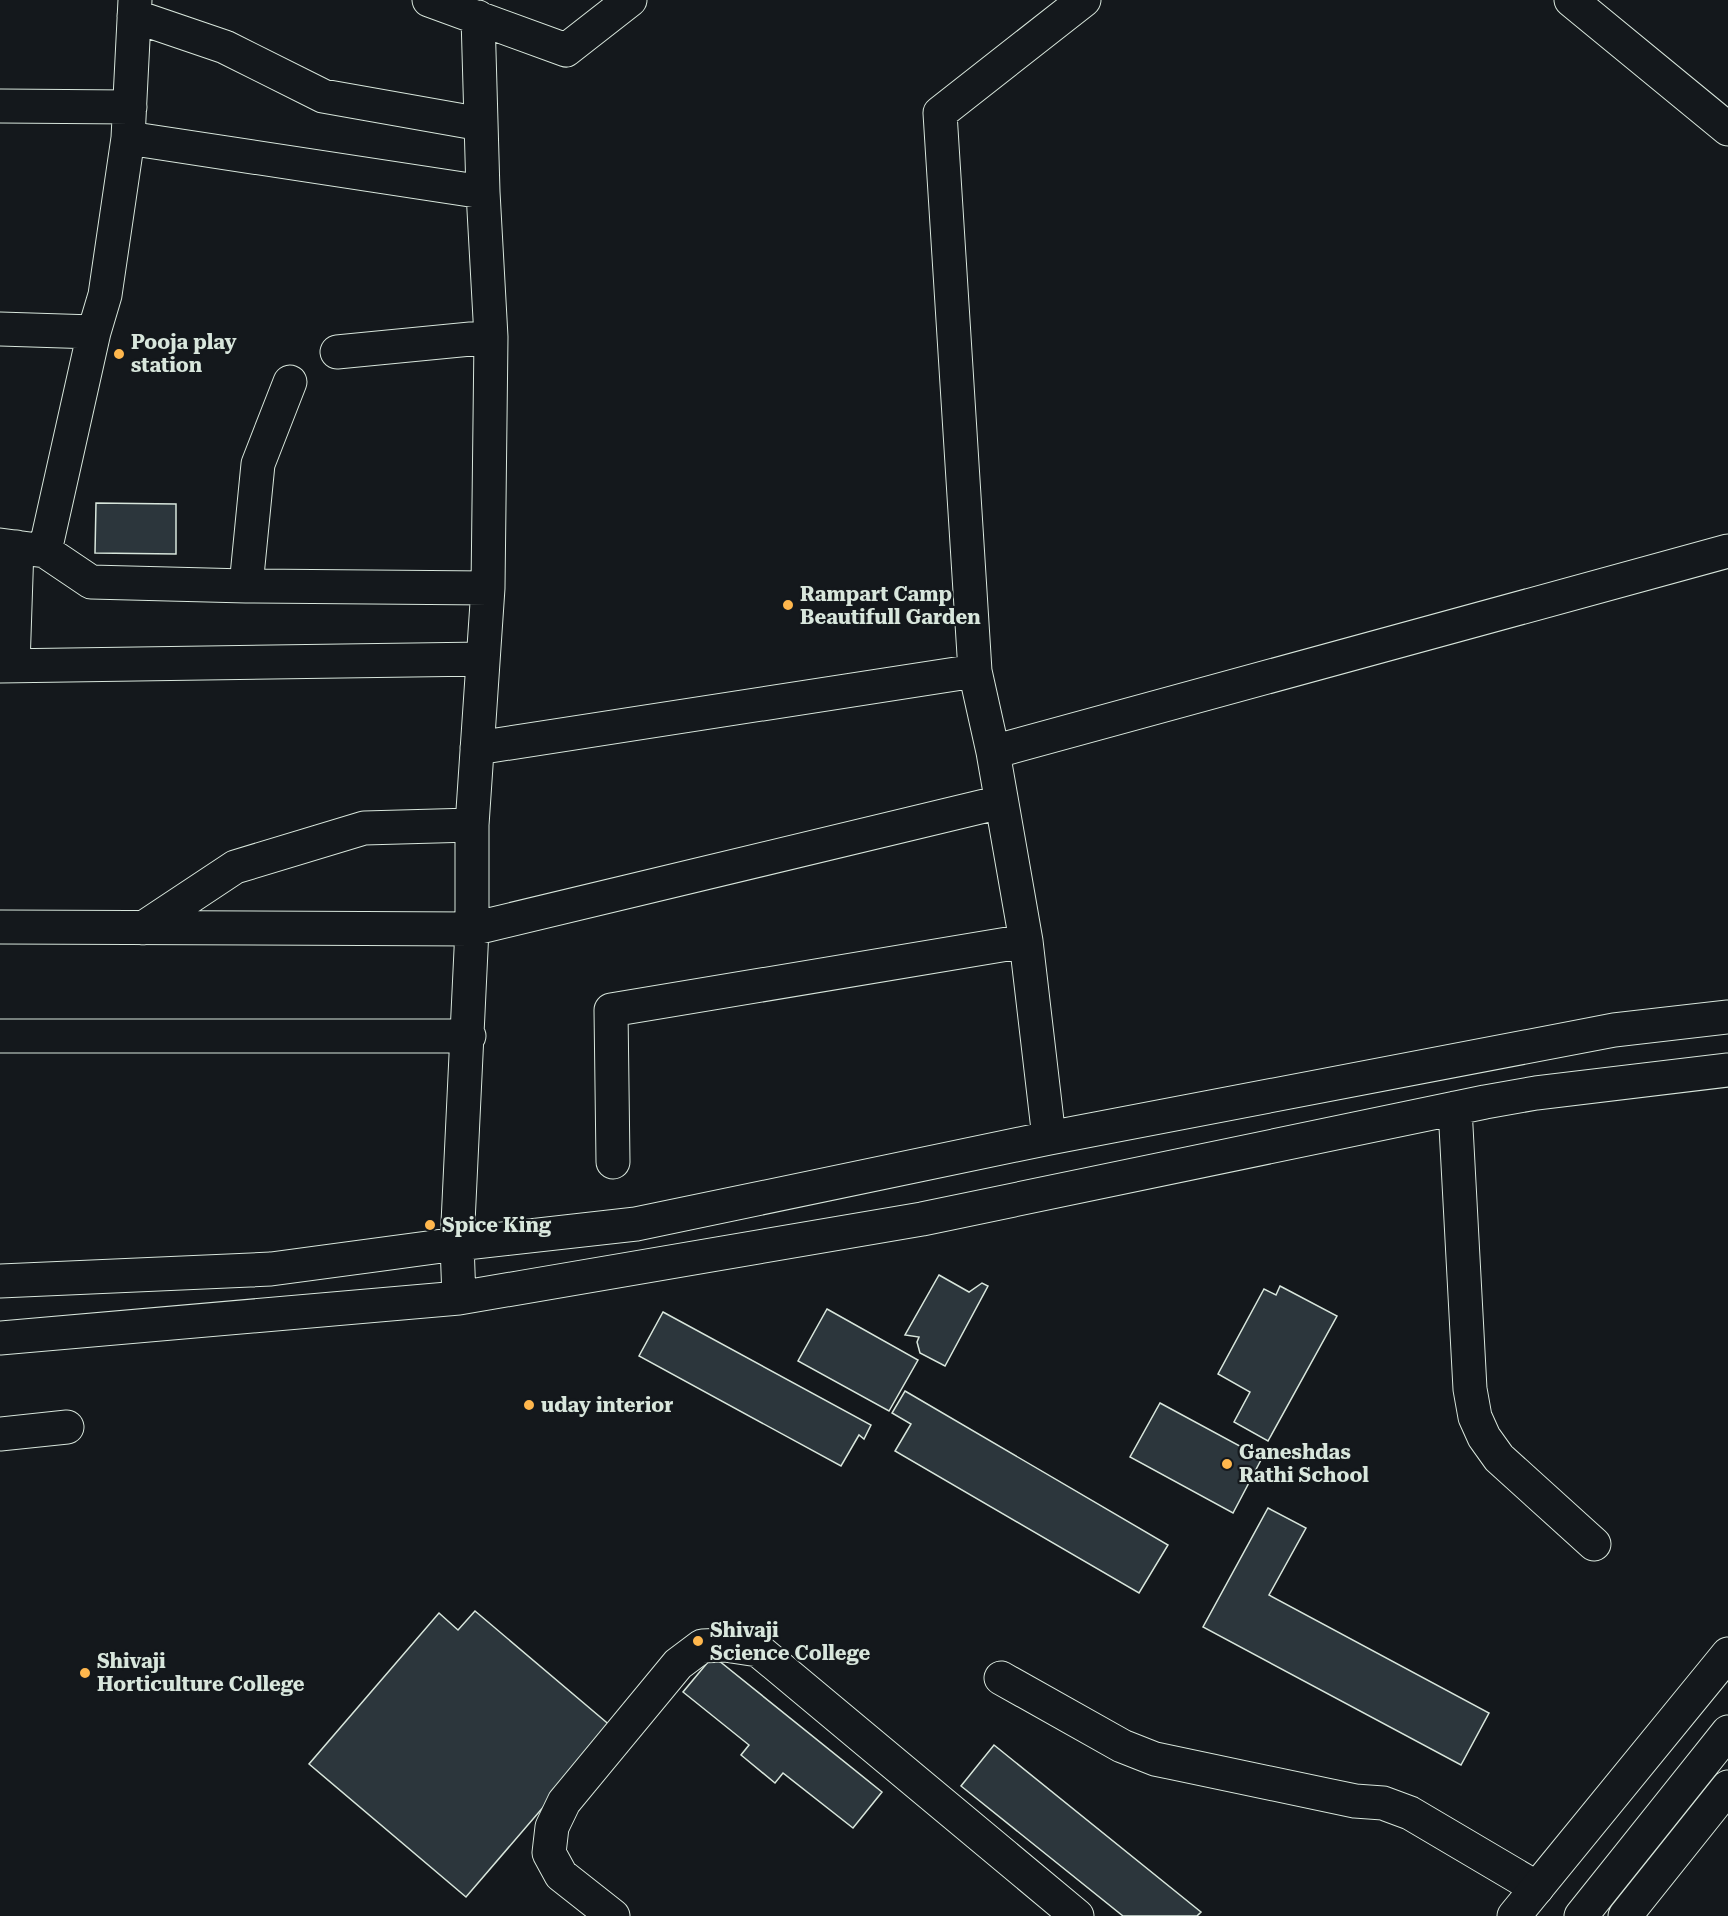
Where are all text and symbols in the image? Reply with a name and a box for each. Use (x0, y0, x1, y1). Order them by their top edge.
place label: Pooja play station (131, 330, 237, 377)
marker: Pooja play station (112, 347, 126, 361)
place label: Rampart Camp Beautifull Garden (800, 582, 981, 629)
marker: Rampart Camp Beautifull Garden (781, 598, 795, 612)
place label: Spice King (442, 1213, 552, 1237)
marker: Spice King (423, 1218, 437, 1232)
place label: uday interior (541, 1393, 673, 1417)
marker: uday interior (522, 1398, 536, 1412)
place label: Ganeshdas Rathi School (1239, 1440, 1369, 1487)
marker: Ganeshdas Rathi School (1220, 1457, 1234, 1471)
place label: Shivaji Science College (710, 1618, 870, 1665)
marker: Shivaji Science College (691, 1634, 705, 1648)
place label: Shivaji Horticulture College (97, 1649, 305, 1696)
marker: Shivaji Horticulture College (78, 1666, 92, 1680)

